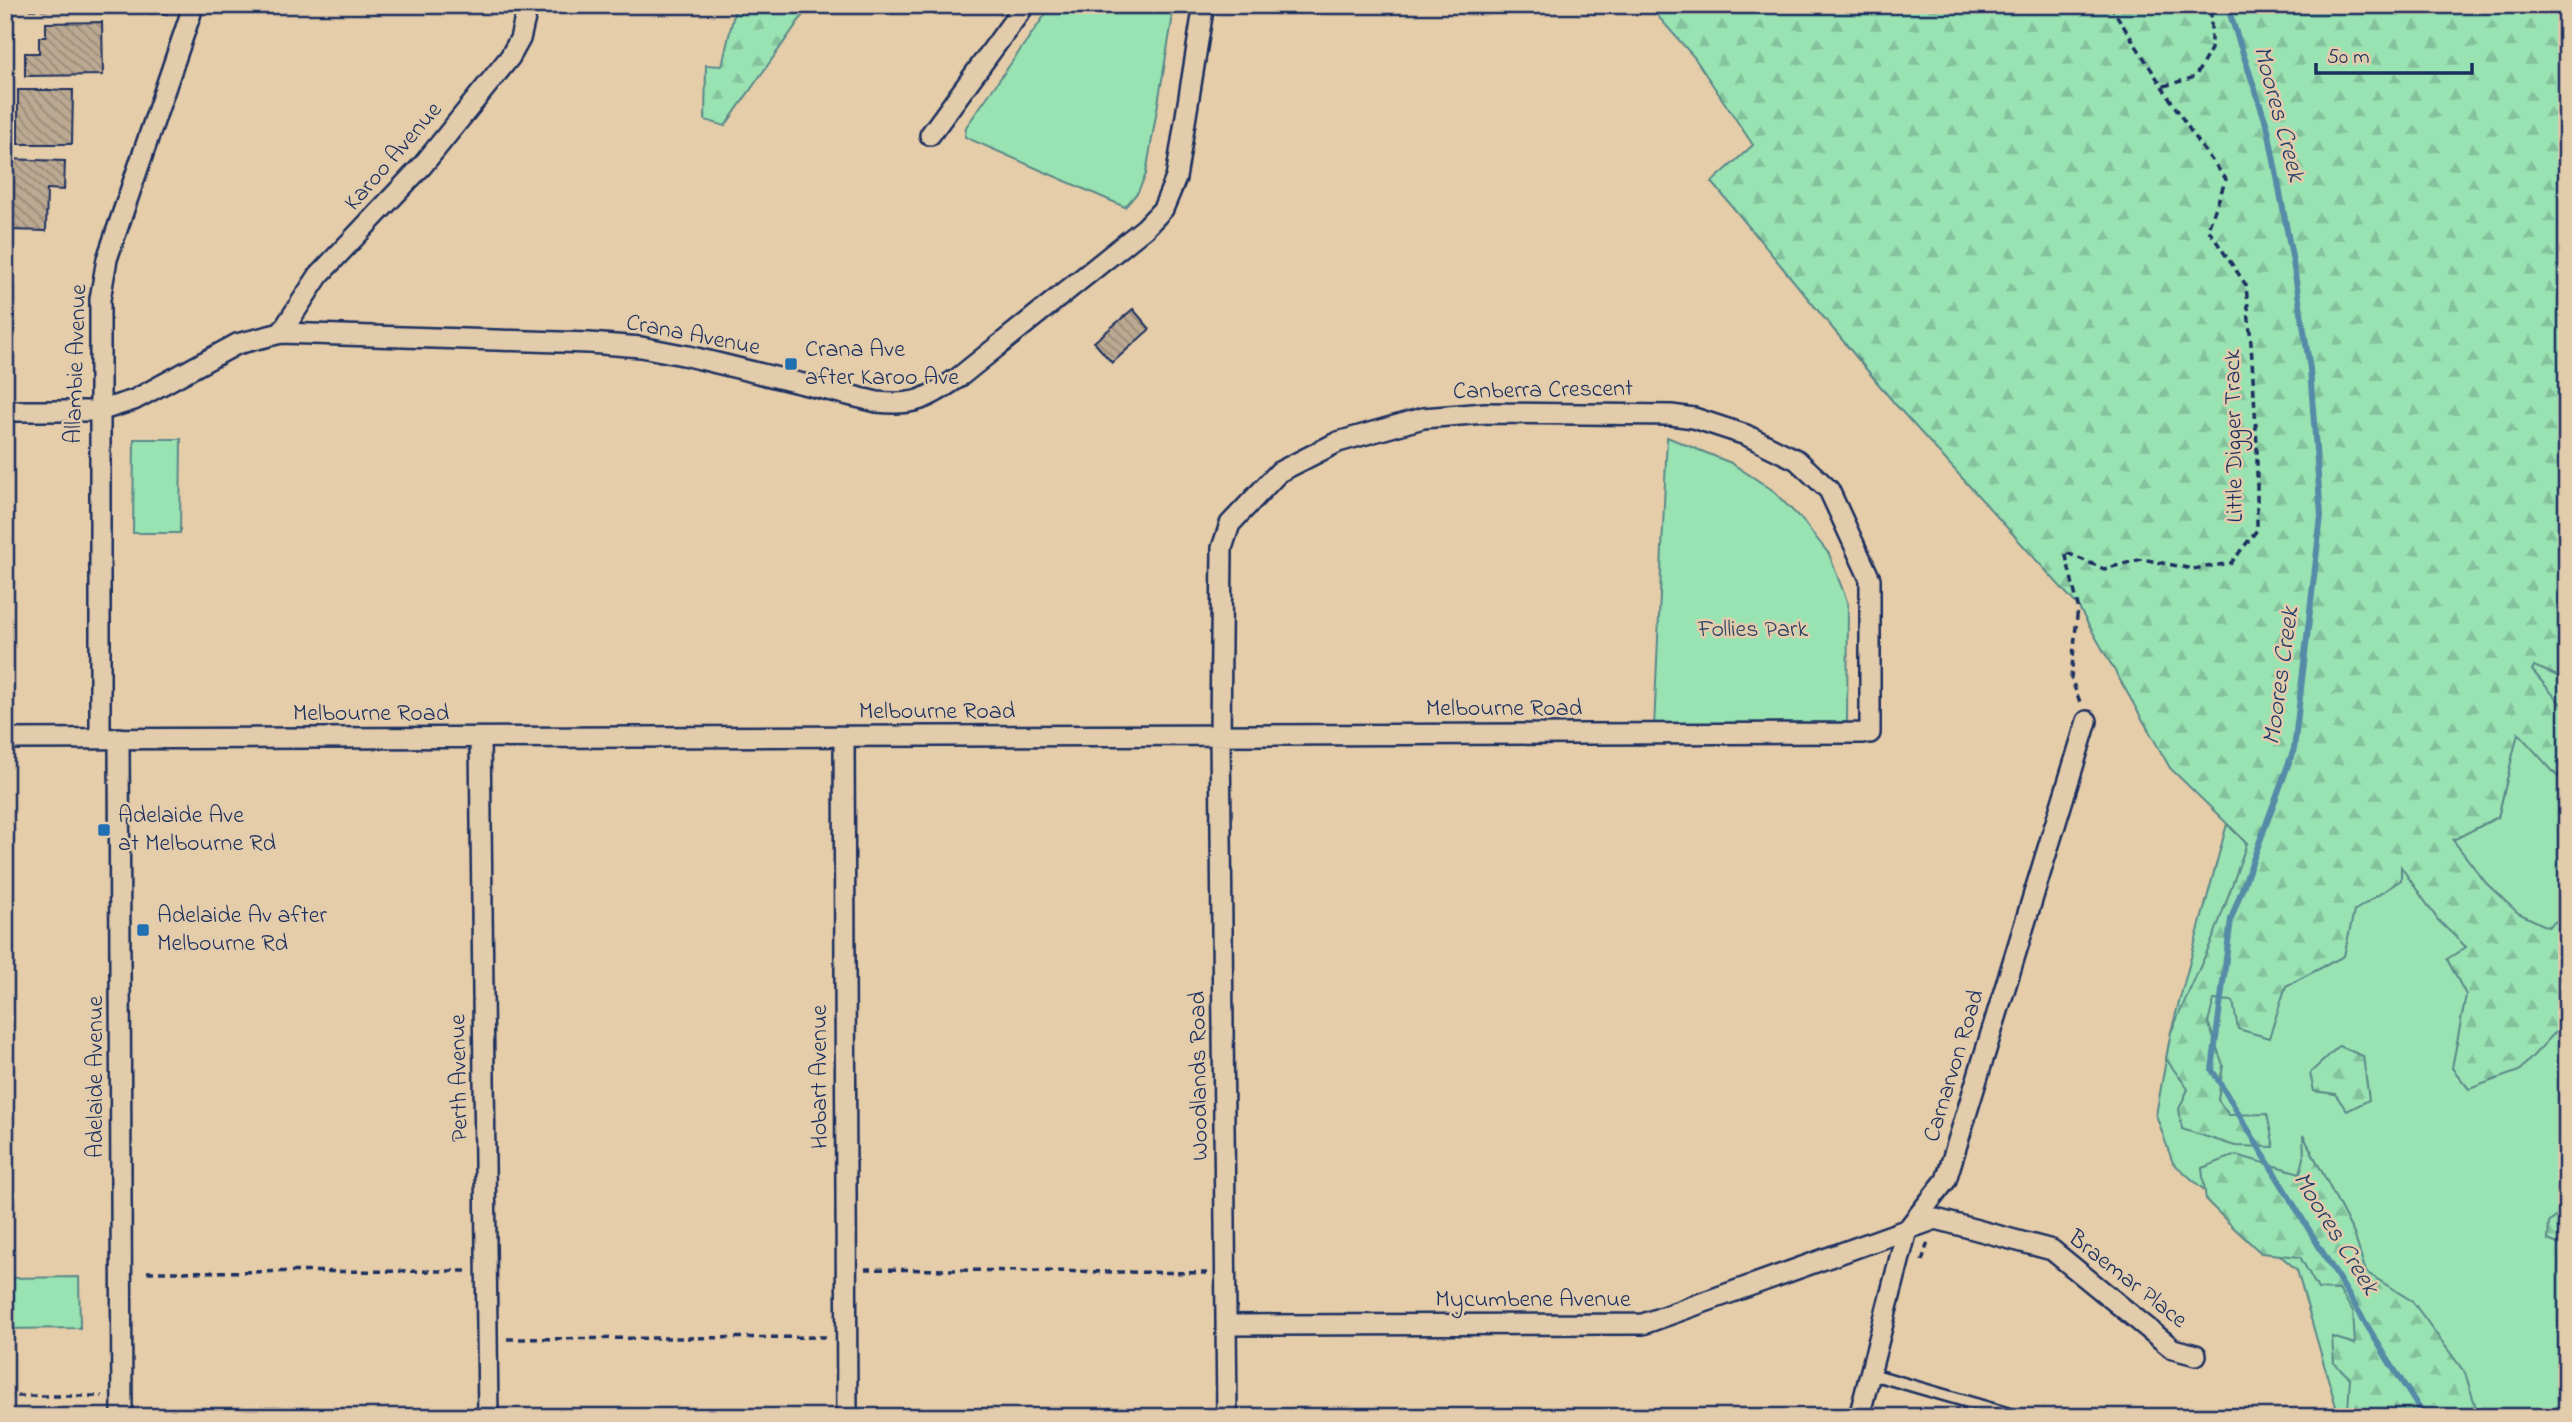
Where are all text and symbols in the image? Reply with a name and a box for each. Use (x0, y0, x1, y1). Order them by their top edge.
scale bar (2316, 32, 2472, 76)
water label: Moores Creek (2242, 42, 2315, 188)
text: 50 m (2327, 43, 2370, 73)
street label: Karoo Avenue (337, 94, 452, 219)
street label: Allambie Avenue (57, 283, 97, 445)
street label: Crana Avenue (623, 306, 763, 366)
place label: Crana Ave after Karoo Ave (805, 333, 959, 396)
street label: Little Digger Track (2216, 349, 2254, 523)
marker: Crana Ave after Karoo Ave (783, 356, 799, 372)
street label: Canberra Crescent (1453, 372, 1633, 410)
water label: Moores Creek (2253, 603, 2311, 748)
park label: Follies Park (1697, 613, 1808, 648)
street label: Melbourne Road (1426, 692, 1583, 727)
street label: Melbourne Road (859, 695, 1016, 730)
street label: Melbourne Road (293, 697, 450, 732)
place label: Adelaide Ave at Melbourne Rd (118, 799, 276, 862)
marker: Adelaide Ave at Melbourne Rd (96, 822, 112, 838)
place label: Adelaide Av after Melbourne Rd (157, 899, 328, 962)
marker: Adelaide Av after Melbourne Rd (135, 922, 151, 938)
street label: Carnarvon Road (1915, 985, 1995, 1146)
street label: Woodlands Road (1181, 990, 1219, 1161)
street label: Adelaide Avenue (79, 996, 114, 1158)
street label: Hobart Avenue (803, 1004, 838, 1149)
street label: Perth Avenue (441, 1014, 479, 1142)
water label: Moores Creek (2282, 1165, 2389, 1304)
street label: Braemar Place (2059, 1222, 2194, 1338)
street label: Mycumbene Avenue (1435, 1283, 1631, 1319)

